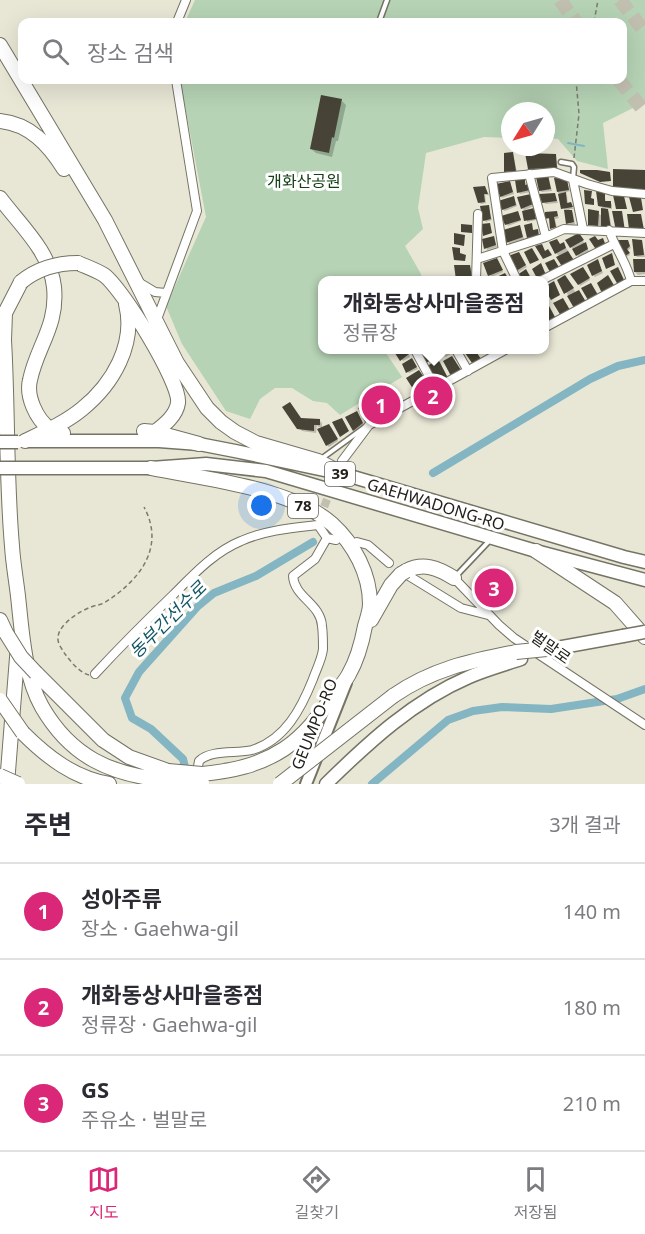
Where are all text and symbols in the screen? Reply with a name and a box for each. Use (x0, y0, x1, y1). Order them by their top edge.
search box (18, 18, 627, 84)
icon: search (39, 35, 72, 68)
text: 장소 검색 (87, 37, 174, 67)
north arrow (501, 102, 555, 156)
park label: 개화산공원 (267, 170, 341, 192)
popup (318, 276, 549, 354)
text: 개화동상사마을종점 (342, 287, 525, 317)
text: 정류장 (342, 319, 398, 346)
pin: 2 (414, 374, 452, 418)
pin: 1 (362, 382, 400, 428)
road number: 39 (325, 462, 355, 486)
street label: GAEHWADONG-RO (365, 473, 507, 535)
your location (247, 491, 276, 520)
road number: 78 (288, 494, 318, 518)
pin: 3 (474, 566, 514, 610)
water label: 동부간선수로 (124, 575, 212, 663)
street label: 벌말로 (527, 625, 576, 669)
street label: GEUMPO-RO (286, 675, 342, 773)
text: 주변 (24, 806, 72, 842)
text: 3개 결과 (549, 811, 621, 838)
text: 성아주류 (81, 883, 162, 913)
text: 1 (38, 898, 49, 925)
text: 140 m (563, 898, 621, 925)
text: 장소 · Gaehwa-gil (81, 915, 239, 942)
text: 개화동상사마을종점 (81, 979, 263, 1009)
text: 2 (38, 994, 49, 1021)
text: 180 m (563, 994, 621, 1021)
text: 정류장 · Gaehwa-gil (81, 1011, 257, 1038)
text: GS (81, 1074, 109, 1104)
text: 3 (38, 1090, 49, 1117)
text: 210 m (563, 1090, 621, 1117)
text: 주유소 · 벌말로 (81, 1106, 207, 1133)
tab: 지도 (87, 1163, 120, 1223)
tab: 길찾기 (295, 1163, 339, 1223)
tab: 저장됨 (514, 1163, 558, 1223)

